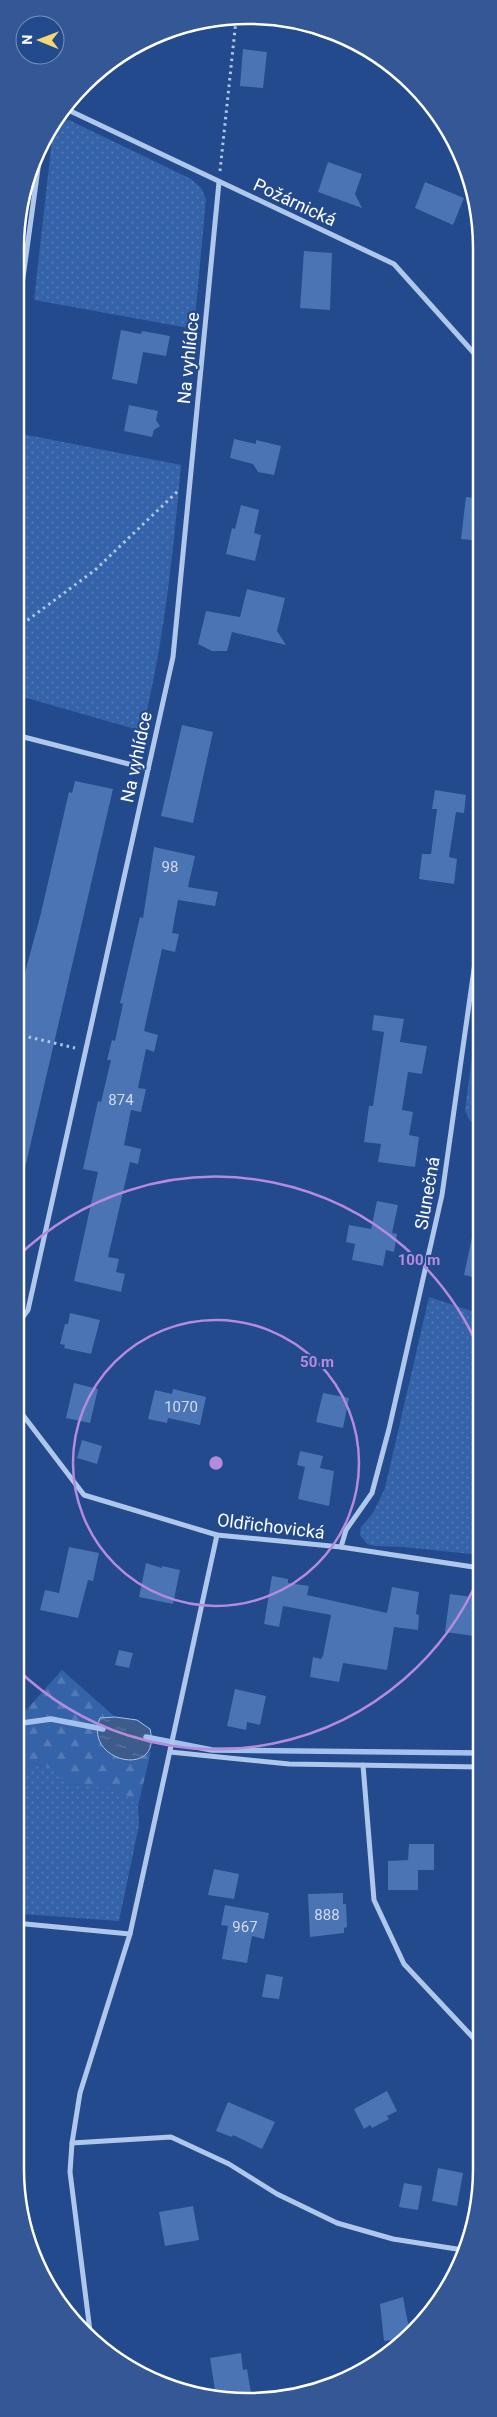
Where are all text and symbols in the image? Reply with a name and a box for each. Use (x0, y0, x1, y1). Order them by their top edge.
north arrow (15, 15, 65, 65)
text: N (19, 35, 35, 45)
street label: Požárnická (250, 174, 340, 230)
street label: Na vyhlídce (173, 311, 203, 405)
street label: Na vyhlídce (116, 710, 156, 804)
house number: 98 (162, 858, 178, 876)
house number: 874 (108, 1091, 134, 1109)
street label: Slunečná (410, 1155, 444, 1231)
text: 100 m (398, 1251, 440, 1269)
text: 50 m (300, 1353, 334, 1371)
house number: 1070 (164, 1398, 198, 1416)
centre of rings (207, 1454, 225, 1472)
street label: Oldřichovická (216, 1509, 326, 1543)
house number: 888 (314, 1906, 340, 1924)
house number: 967 (232, 1918, 258, 1936)

